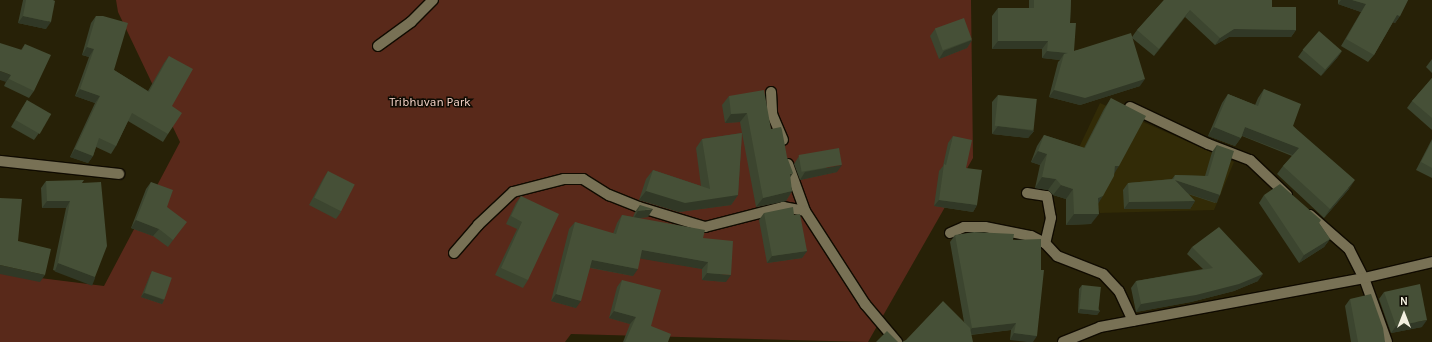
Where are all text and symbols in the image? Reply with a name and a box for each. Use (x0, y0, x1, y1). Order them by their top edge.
park label: Tribhuvan Park (389, 96, 471, 110)
north arrow (1384, 294, 1424, 334)
text: N (1400, 295, 1408, 308)

